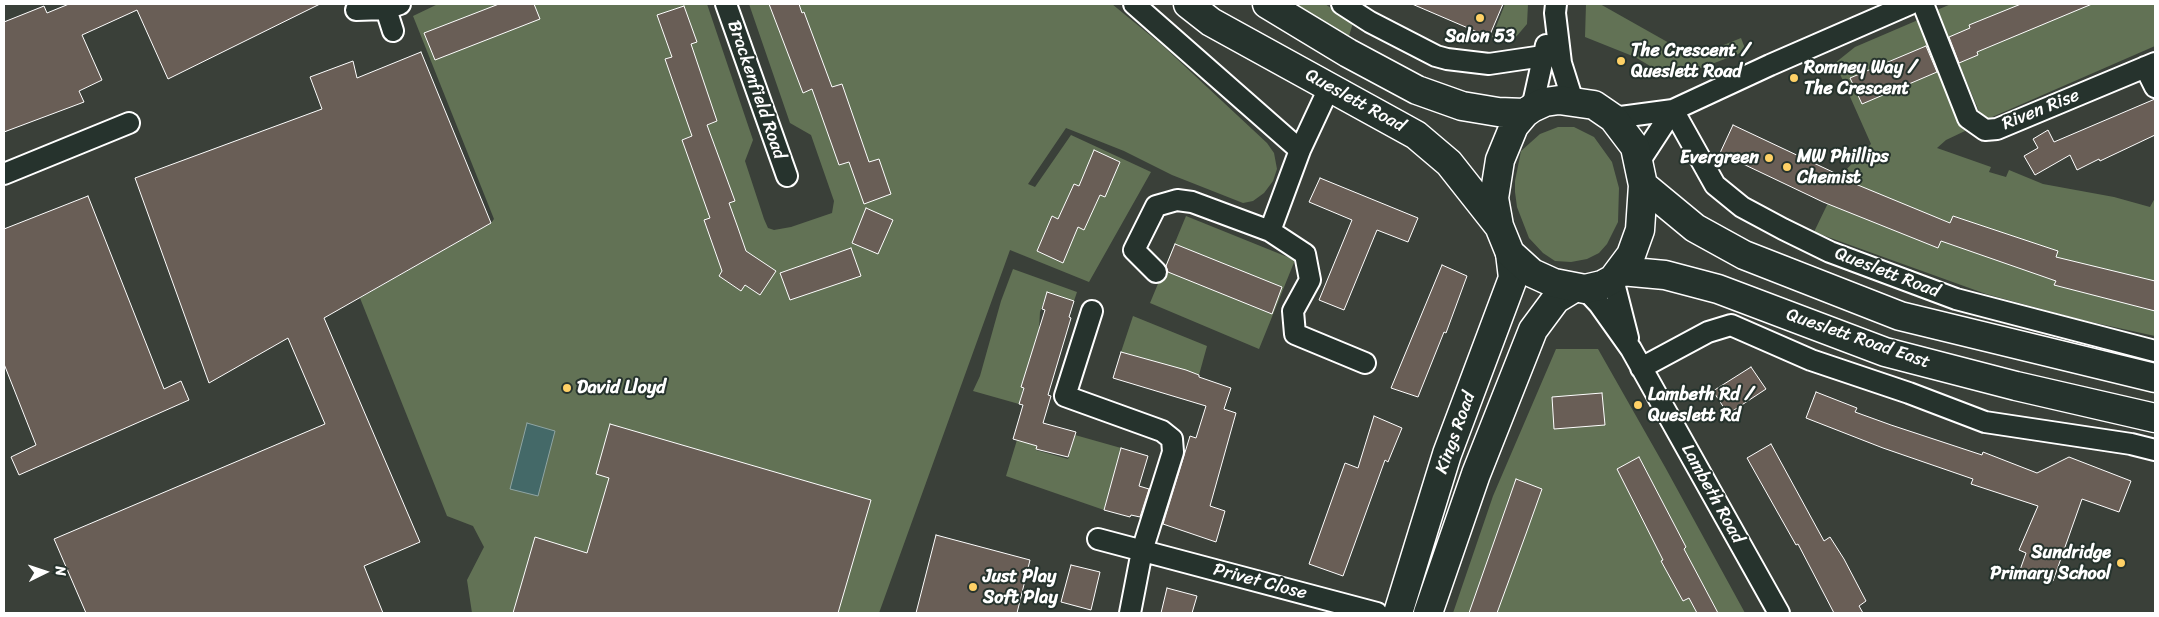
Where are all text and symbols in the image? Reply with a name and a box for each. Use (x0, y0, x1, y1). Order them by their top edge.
marker: Salon 53 (1474, 12, 1486, 24)
street label: Brackenfield Road (722, 18, 790, 162)
place label: Salon 53 (1445, 26, 1515, 48)
place label: The Crescent / Queslett Road (1631, 40, 1750, 82)
marker: The Crescent / Queslett Road (1615, 55, 1627, 67)
place label: Romney Way / The Crescent (1804, 57, 1917, 100)
street label: Queslett Road (1301, 65, 1409, 137)
marker: Romney Way / The Crescent (1788, 72, 1800, 84)
street label: Riven Rise (1999, 85, 2083, 135)
place label: MW Phillips Chemist (1797, 146, 1889, 188)
place label: Evergreen (1680, 147, 1759, 169)
marker: Evergreen (1763, 152, 1775, 164)
marker: MW Phillips Chemist (1781, 161, 1793, 173)
street label: Queslett Road (1831, 243, 1943, 303)
street label: Queslett Road East (1783, 304, 1933, 374)
place label: David Lloyd (577, 377, 666, 399)
marker: David Lloyd (561, 382, 573, 394)
place label: Lambeth Rd / Queslett Rd (1648, 384, 1753, 426)
street label: Kings Road (1431, 389, 1481, 477)
marker: Lambeth Rd / Queslett Rd (1632, 399, 1644, 411)
street label: Lambeth Road (1676, 441, 1748, 547)
place label: Sundridge Primary School (1990, 542, 2111, 584)
north arrow (20, 547, 70, 597)
marker: Sundridge Primary School (2115, 557, 2127, 569)
street label: Privet Close (1211, 559, 1309, 605)
text: N (48, 565, 73, 577)
place label: Just Play Soft Play (983, 566, 1058, 608)
marker: Just Play Soft Play (967, 581, 979, 593)

